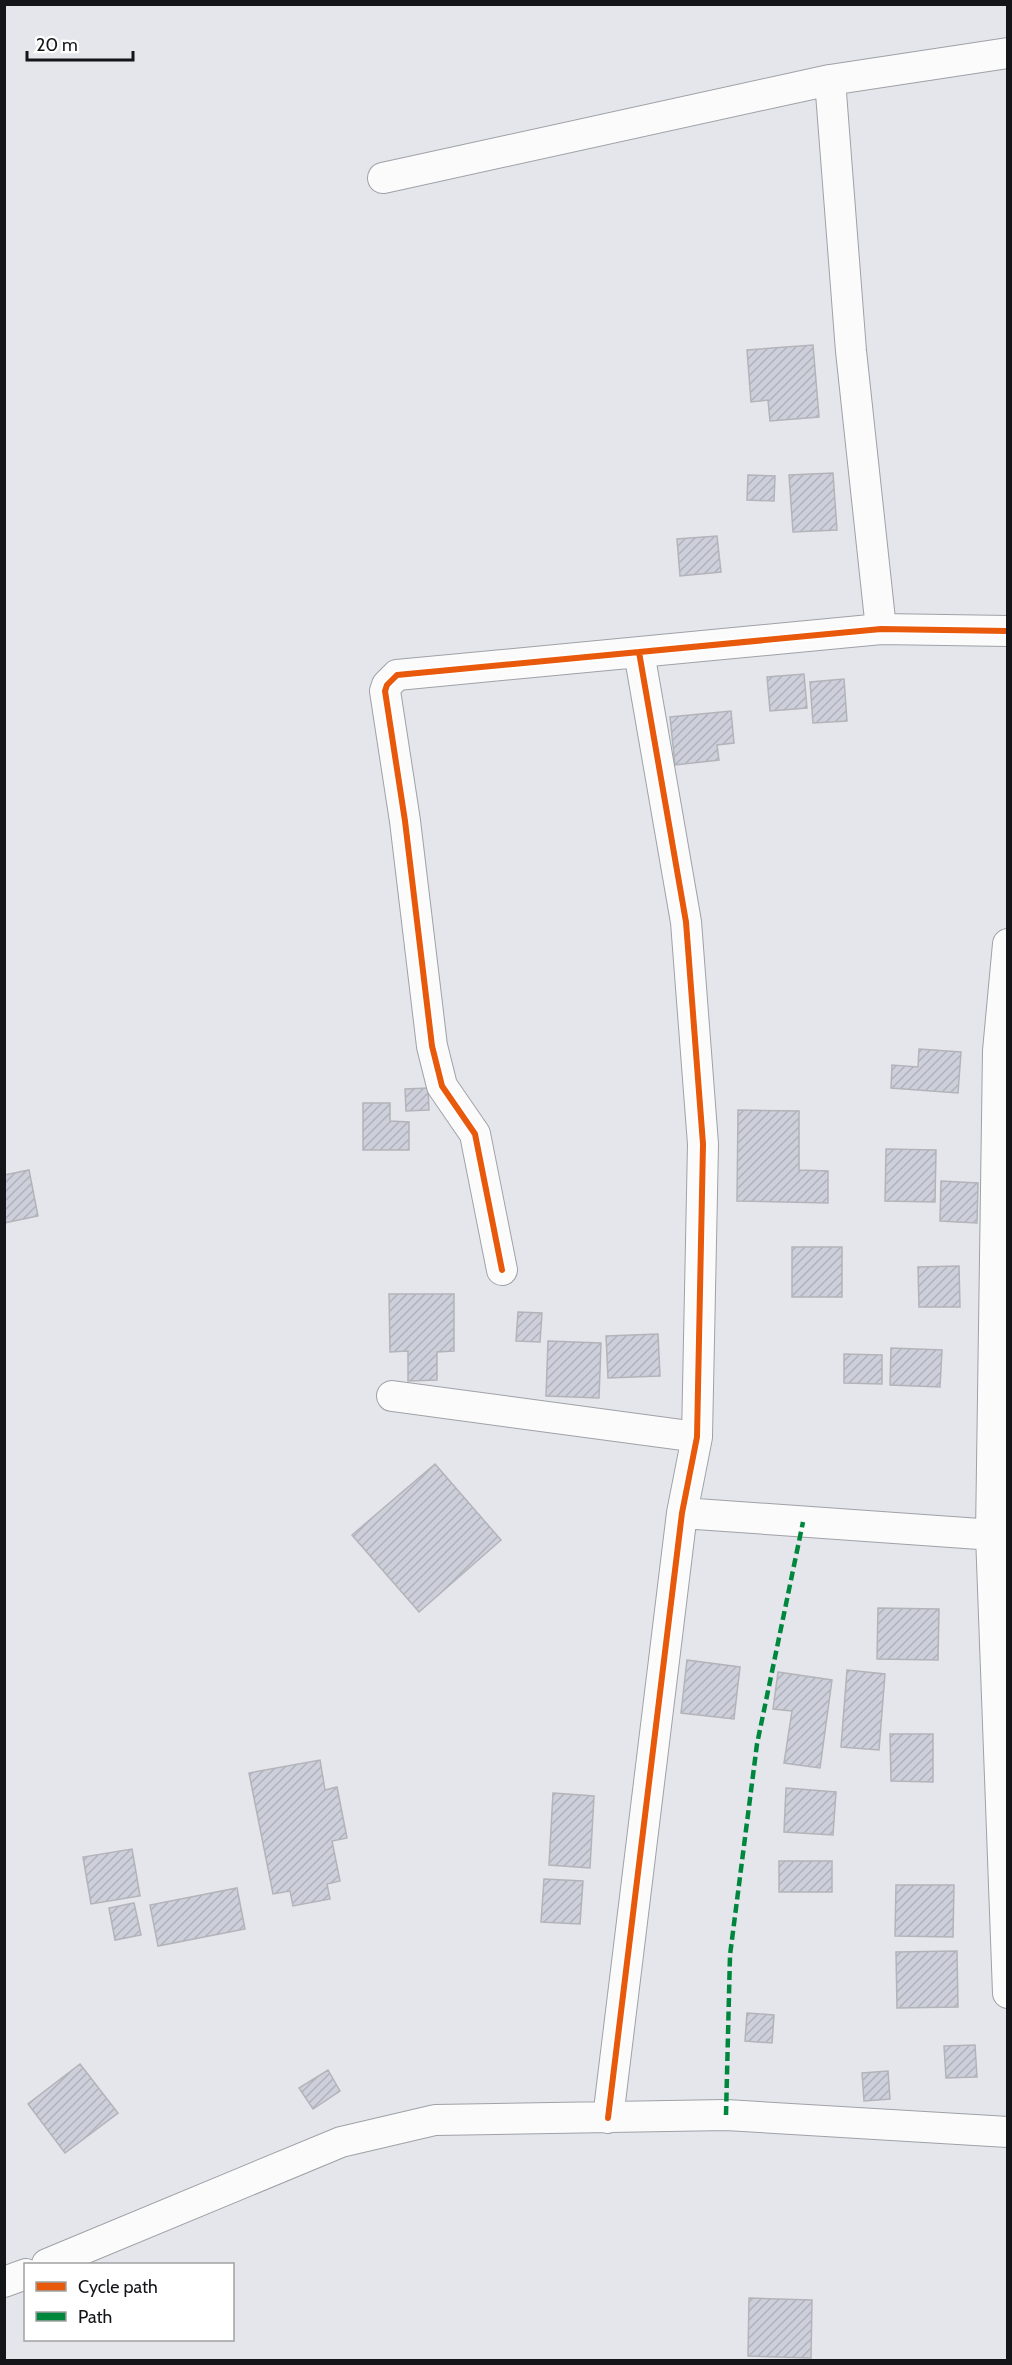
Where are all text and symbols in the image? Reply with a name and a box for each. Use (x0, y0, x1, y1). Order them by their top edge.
scale bar (27, 24, 134, 62)
text: 20 m (36, 34, 78, 56)
legend (24, 2263, 234, 2341)
text: Cycle path (78, 2276, 158, 2298)
text: Path (78, 2306, 112, 2328)

